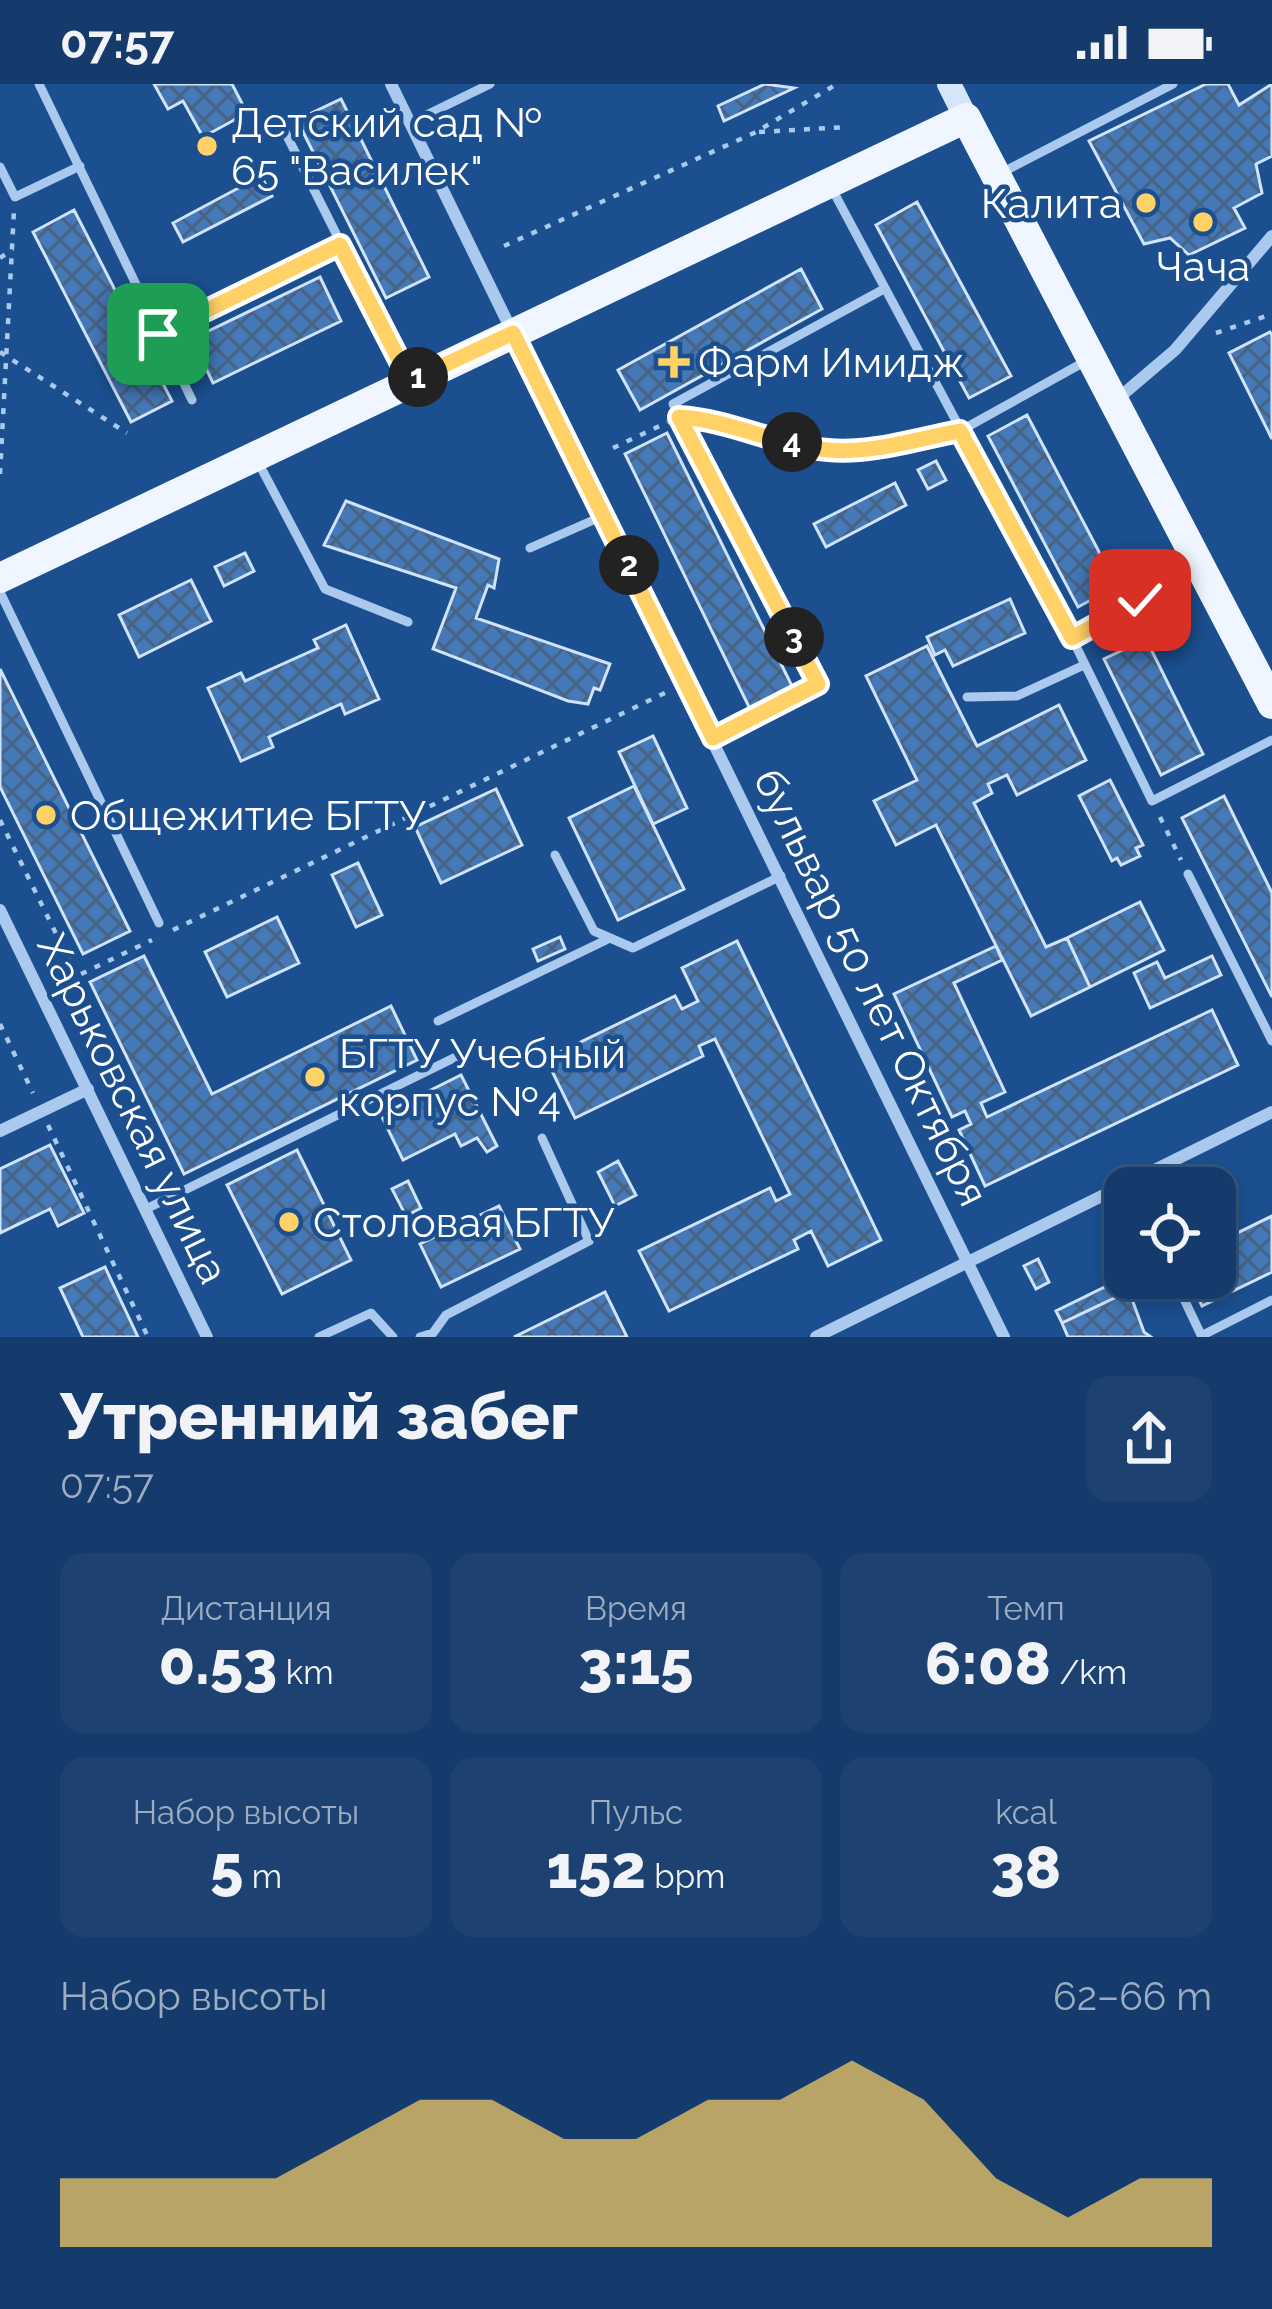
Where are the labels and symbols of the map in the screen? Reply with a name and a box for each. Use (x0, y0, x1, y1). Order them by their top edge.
place label: Детский сад № 65 "Василек" (231, 98, 542, 195)
marker: Детский сад № 65 "Василек" (194, 133, 220, 159)
place label: Калита (981, 179, 1122, 228)
marker: Калита (1133, 190, 1159, 216)
marker: Чача (1190, 209, 1216, 235)
place label: Чача (1156, 242, 1250, 291)
pin (107, 283, 209, 385)
place label: Фарм Имидж (698, 338, 965, 387)
pin: 1 (388, 347, 448, 407)
marker: Фарм Имидж (661, 349, 687, 375)
pin: 4 (762, 412, 822, 472)
pin: 2 (599, 535, 659, 595)
pin (1089, 549, 1191, 651)
pin: 3 (764, 607, 824, 667)
street label: бульвар 50 лет Октября (744, 760, 998, 1214)
place label: Общежитие БГТУ (70, 791, 426, 840)
marker: Общежитие БГТУ (33, 802, 59, 828)
street label: Харьковская улица (27, 927, 239, 1291)
place label: БГТУ Учебный корпус №4 (339, 1029, 626, 1126)
marker: БГТУ Учебный корпус №4 (302, 1064, 328, 1090)
place label: Столовая БГТУ (313, 1198, 615, 1247)
marker: Столовая БГТУ (276, 1209, 302, 1235)

